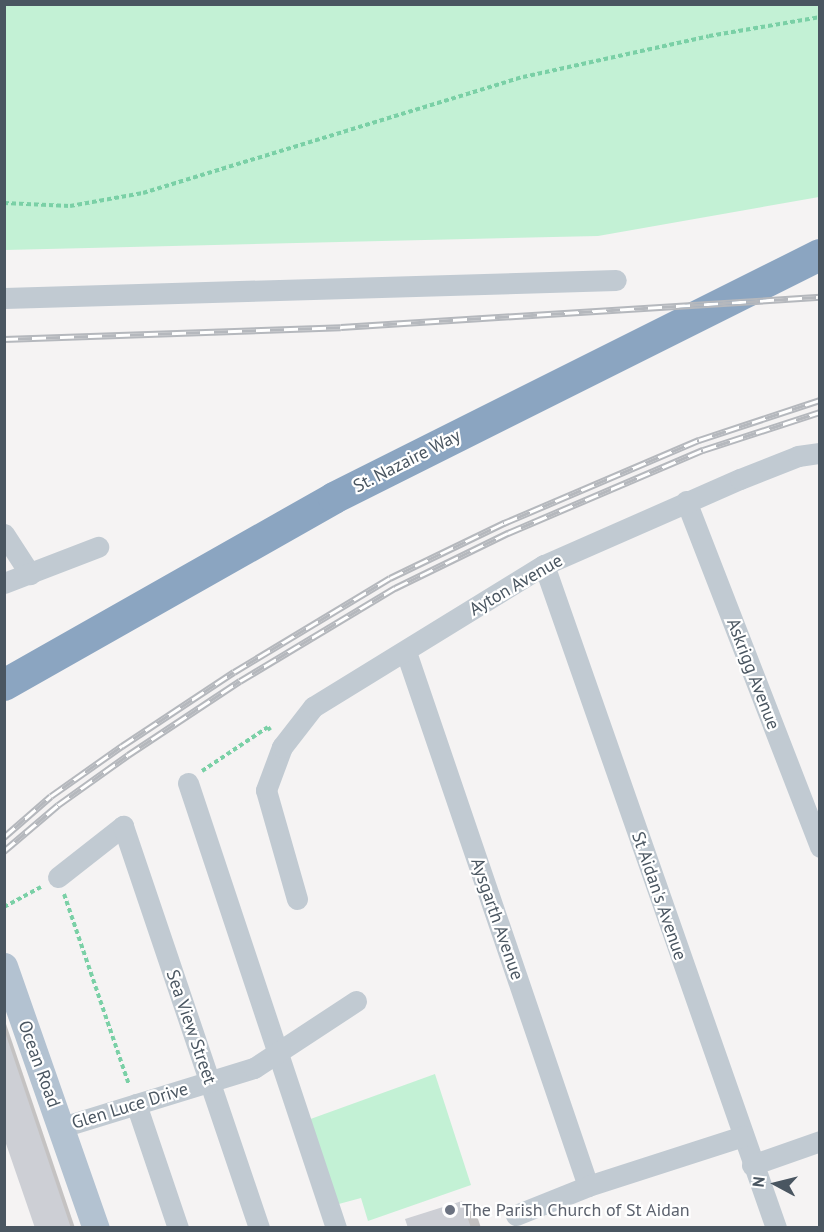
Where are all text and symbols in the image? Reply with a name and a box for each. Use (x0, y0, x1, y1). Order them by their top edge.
street label: St. Nazaire Way (349, 424, 465, 498)
street label: Ayton Avenue (465, 549, 567, 621)
street label: Askrigg Avenue (722, 615, 784, 733)
street label: St Aidan's Avenue (627, 828, 691, 964)
street label: Aysgarth Avenue (466, 855, 528, 983)
street label: Sea View Street (161, 967, 221, 1087)
street label: Ocean Road (13, 1018, 65, 1110)
street label: Glen Luce Drive (69, 1078, 191, 1134)
north arrow (746, 1154, 806, 1214)
text: N (748, 1175, 769, 1188)
place label: The Parish Church of St Aidan (462, 1199, 690, 1221)
marker: The Parish Church of St Aidan (443, 1203, 457, 1217)

